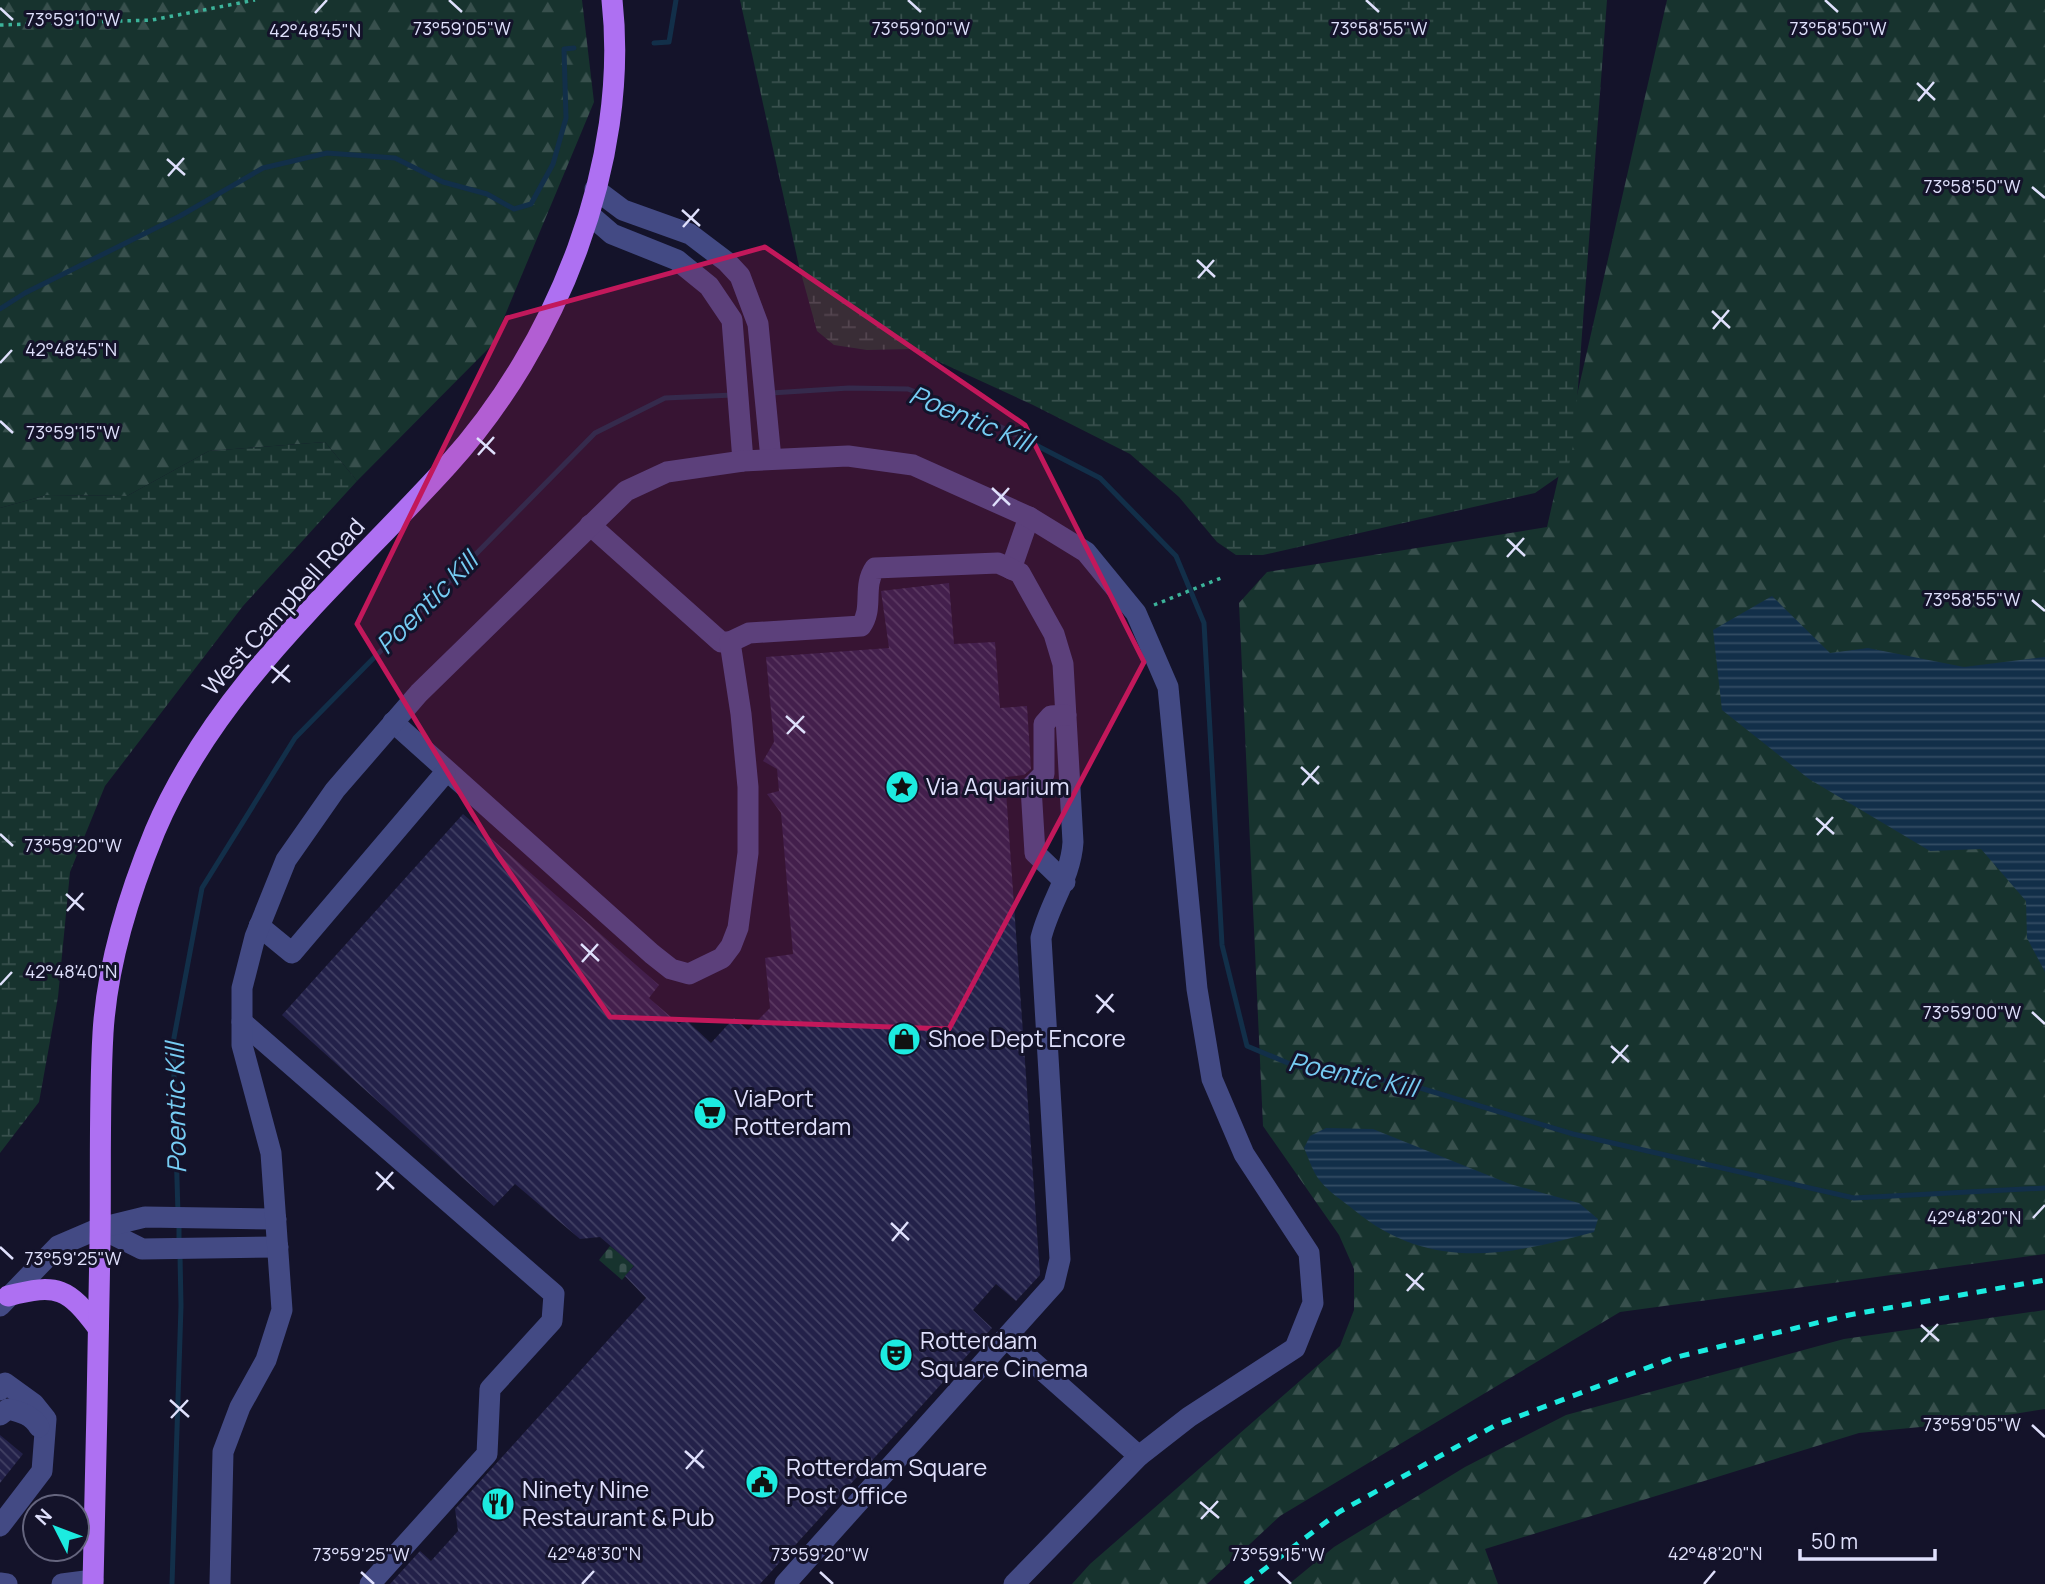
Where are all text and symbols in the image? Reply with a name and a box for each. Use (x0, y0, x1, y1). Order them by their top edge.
text: 73°59'10"W (26, 7, 120, 31)
text: 73°59'05"W (413, 16, 511, 40)
text: 73°59'00"W (872, 16, 970, 40)
text: 73°58'55"W (1331, 16, 1427, 40)
text: 73°58'50"W (1789, 16, 1887, 40)
text: 42°48'45"N (269, 18, 361, 42)
text: 73°58'50"W (1923, 174, 2021, 198)
text: 42°48'45"N (25, 337, 117, 361)
water label: Poentic Kill (904, 376, 1041, 461)
text: 73°59'15"W (26, 420, 120, 444)
street label: West Campbell Road (194, 510, 372, 702)
water label: Poentic Kill (367, 541, 487, 661)
text: 73°58'55"W (1924, 587, 2020, 611)
place icon: Via Aquarium (883, 768, 921, 806)
place label: Via Aquarium (926, 769, 1070, 802)
text: 73°59'20"W (24, 833, 122, 857)
text: 42°48'40"N (25, 959, 117, 983)
text: 73°59'00"W (1923, 1000, 2021, 1024)
shop icon: Shoe Dept Encore (885, 1020, 923, 1058)
place label: Shoe Dept Encore (928, 1021, 1126, 1054)
water label: Poentic Kill (156, 1039, 194, 1174)
water label: Poentic Kill (1285, 1043, 1424, 1106)
place label: ViaPort Rotterdam (734, 1081, 851, 1142)
supermarket icon: ViaPort Rotterdam (691, 1094, 729, 1132)
text: 42°48'20"N (1927, 1205, 2021, 1229)
text: 73°59'25"W (24, 1246, 122, 1270)
place label: Rotterdam Square Cinema (920, 1323, 1088, 1384)
theatre icon: Rotterdam Square Cinema (877, 1336, 915, 1374)
text: 73°59'05"W (1923, 1412, 2021, 1436)
place label: Rotterdam Square Post Office (786, 1450, 987, 1511)
public building icon: Rotterdam Square Post Office (743, 1463, 781, 1501)
place label: Ninety Nine Restaurant & Pub (522, 1472, 715, 1533)
restaurant icon: Ninety Nine Restaurant & Pub (479, 1485, 517, 1523)
north arrow (21, 1493, 91, 1563)
text: N (29, 1503, 58, 1530)
scale bar (1800, 1518, 1935, 1562)
text: 50 m (1811, 1527, 1858, 1555)
text: 42°48'30"N (547, 1541, 641, 1565)
text: 42°48'20"N (1668, 1541, 1762, 1565)
text: 73°59'25"W (312, 1542, 410, 1566)
text: 73°59'20"W (771, 1542, 869, 1566)
text: 73°59'15"W (1231, 1542, 1325, 1566)

